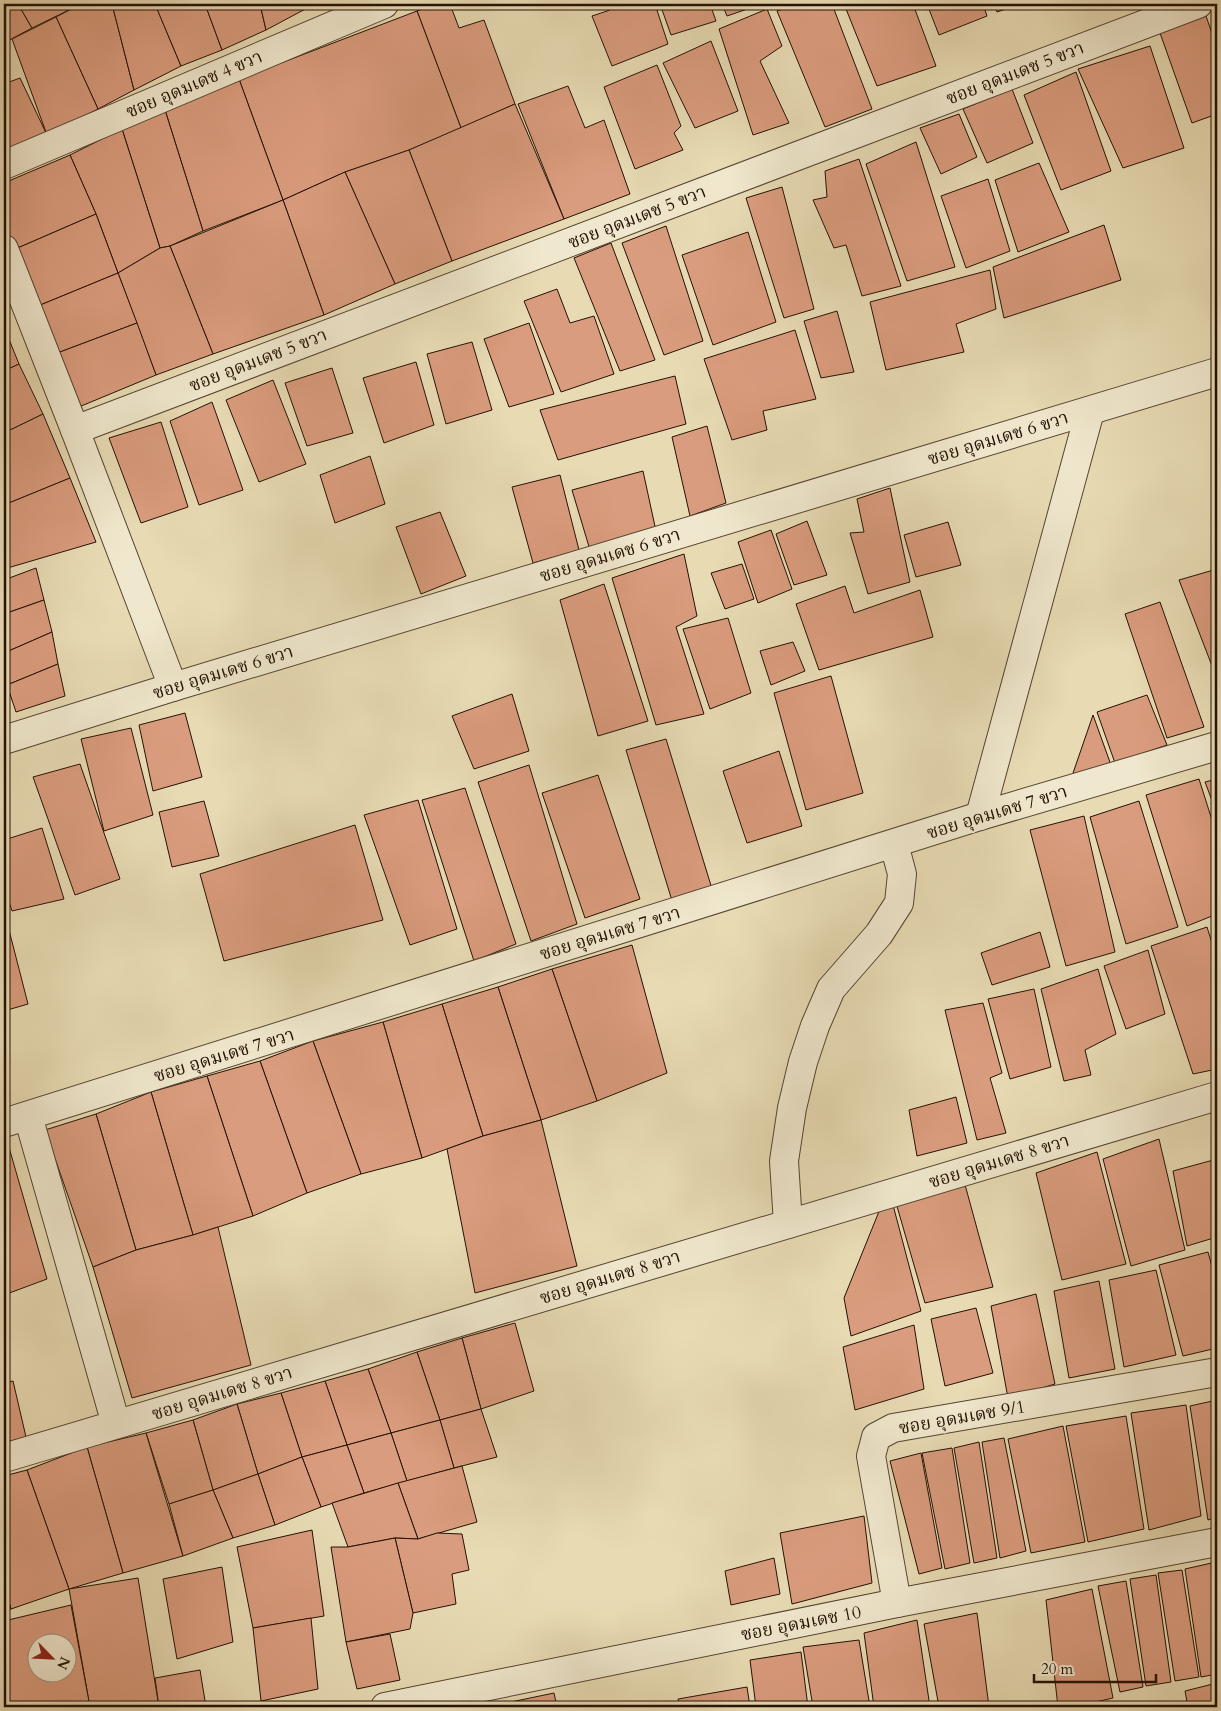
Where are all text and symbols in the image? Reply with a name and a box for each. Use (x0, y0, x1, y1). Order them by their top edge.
street label: ซอย อุดมเดช 5 ขวา (943, 36, 1088, 111)
street label: ซอย อุดมเดช 4 ขวา (122, 44, 266, 124)
street label: ซอย อุดมเดช 5 ขวา (565, 180, 710, 255)
street label: ซอย อุดมเดช 5 ขวา (186, 323, 331, 398)
street label: ซอย อุดมเดช 6 ขวา (925, 405, 1072, 472)
street label: ซอย อุดมเดช 6 ขวา (537, 522, 684, 589)
street label: ซอย อุดมเดช 6 ขวา (150, 639, 297, 706)
street label: ซอย อุดมเดช 7 ขวา (924, 779, 1071, 846)
street label: ซอย อุดมเดช 7 ขวา (537, 900, 684, 967)
street label: ซอย อุดมเดช 7 ขวา (151, 1022, 298, 1089)
street label: ซอย อุดมเดช 8 ขวา (926, 1128, 1073, 1195)
street label: ซอย อุดมเดช 8 ขวา (537, 1244, 684, 1311)
street label: ซอย อุดมเดช 8 ขวา (149, 1360, 296, 1427)
street label: ซอย อุดมเดช 9/1 (897, 1394, 1027, 1441)
street label: ซอย อุดมเดช 10 (739, 1600, 863, 1647)
north arrow (28, 1634, 78, 1684)
scale bar (1034, 1651, 1156, 1683)
text: N (52, 1654, 75, 1673)
text: 20 m (1041, 1659, 1073, 1679)

